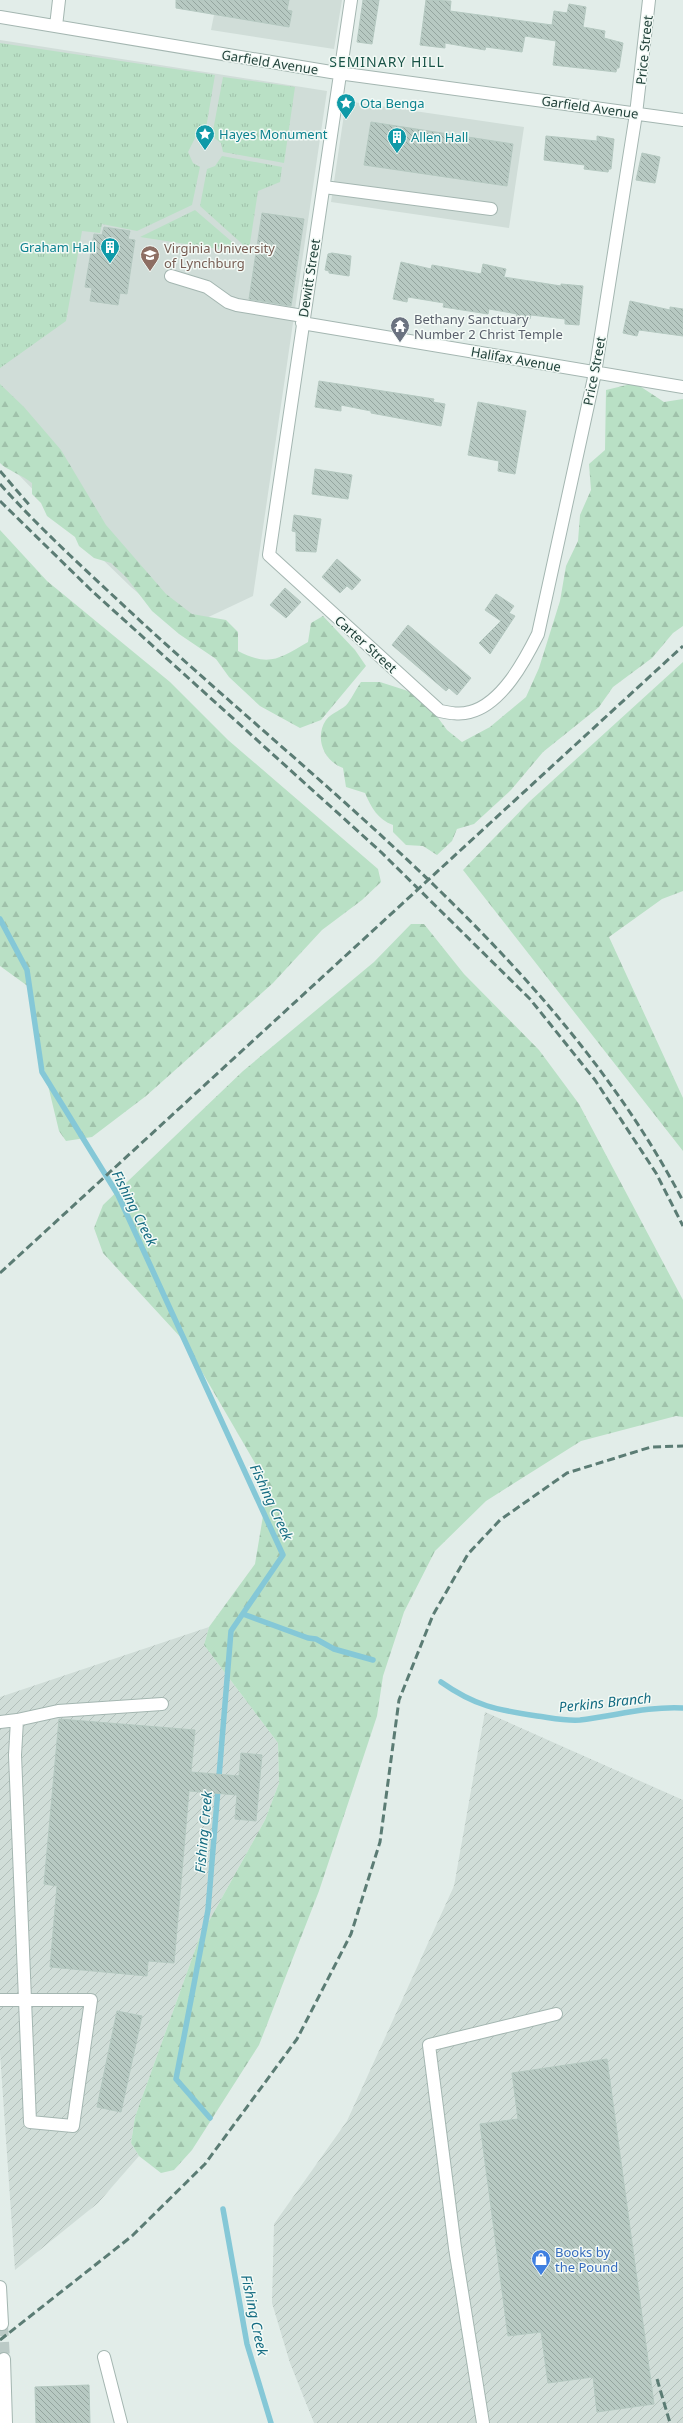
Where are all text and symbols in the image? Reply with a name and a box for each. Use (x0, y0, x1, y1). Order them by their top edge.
street label: Price Street (631, 14, 657, 86)
street label: Garfield Avenue (220, 45, 320, 79)
district label: SEMINARY HILL (329, 52, 445, 71)
street label: Garfield Avenue (540, 91, 640, 123)
place icon: Ota Benga (335, 92, 357, 120)
place label: Ota Benga (360, 94, 425, 112)
place icon: Hayes Monument (194, 123, 216, 151)
place label: Hayes Monument (219, 125, 328, 143)
building icon: Allen Hall (386, 126, 408, 154)
place label: Allen Hall (411, 128, 468, 146)
building icon: Graham Hall (99, 236, 121, 264)
street label: Dewitt Street (294, 237, 324, 319)
place label: Graham Hall (20, 238, 96, 256)
place label: Virginia University of Lynchburg (164, 239, 275, 272)
school or university icon: Virginia University of Lynchburg (139, 244, 161, 272)
place label: Bethany Sanctuary Number 2 Christ Temple (414, 310, 563, 343)
temple icon: Bethany Sanctuary Number 2 Christ Temple (389, 315, 411, 343)
street label: Price Street (579, 335, 610, 407)
street label: Halifax Avenue (469, 342, 563, 376)
street label: Carter Street (331, 611, 401, 677)
water label: Fishing Creek (108, 1167, 163, 1250)
water label: Fishing Creek (246, 1461, 298, 1544)
water label: Perkins Branch (558, 1688, 652, 1716)
water label: Fishing Creek (190, 1789, 216, 1874)
place label: Books by the Pound (555, 2243, 618, 2276)
shop icon: Books by the Pound (530, 2248, 552, 2276)
water label: Fishing Creek (237, 2273, 273, 2358)

